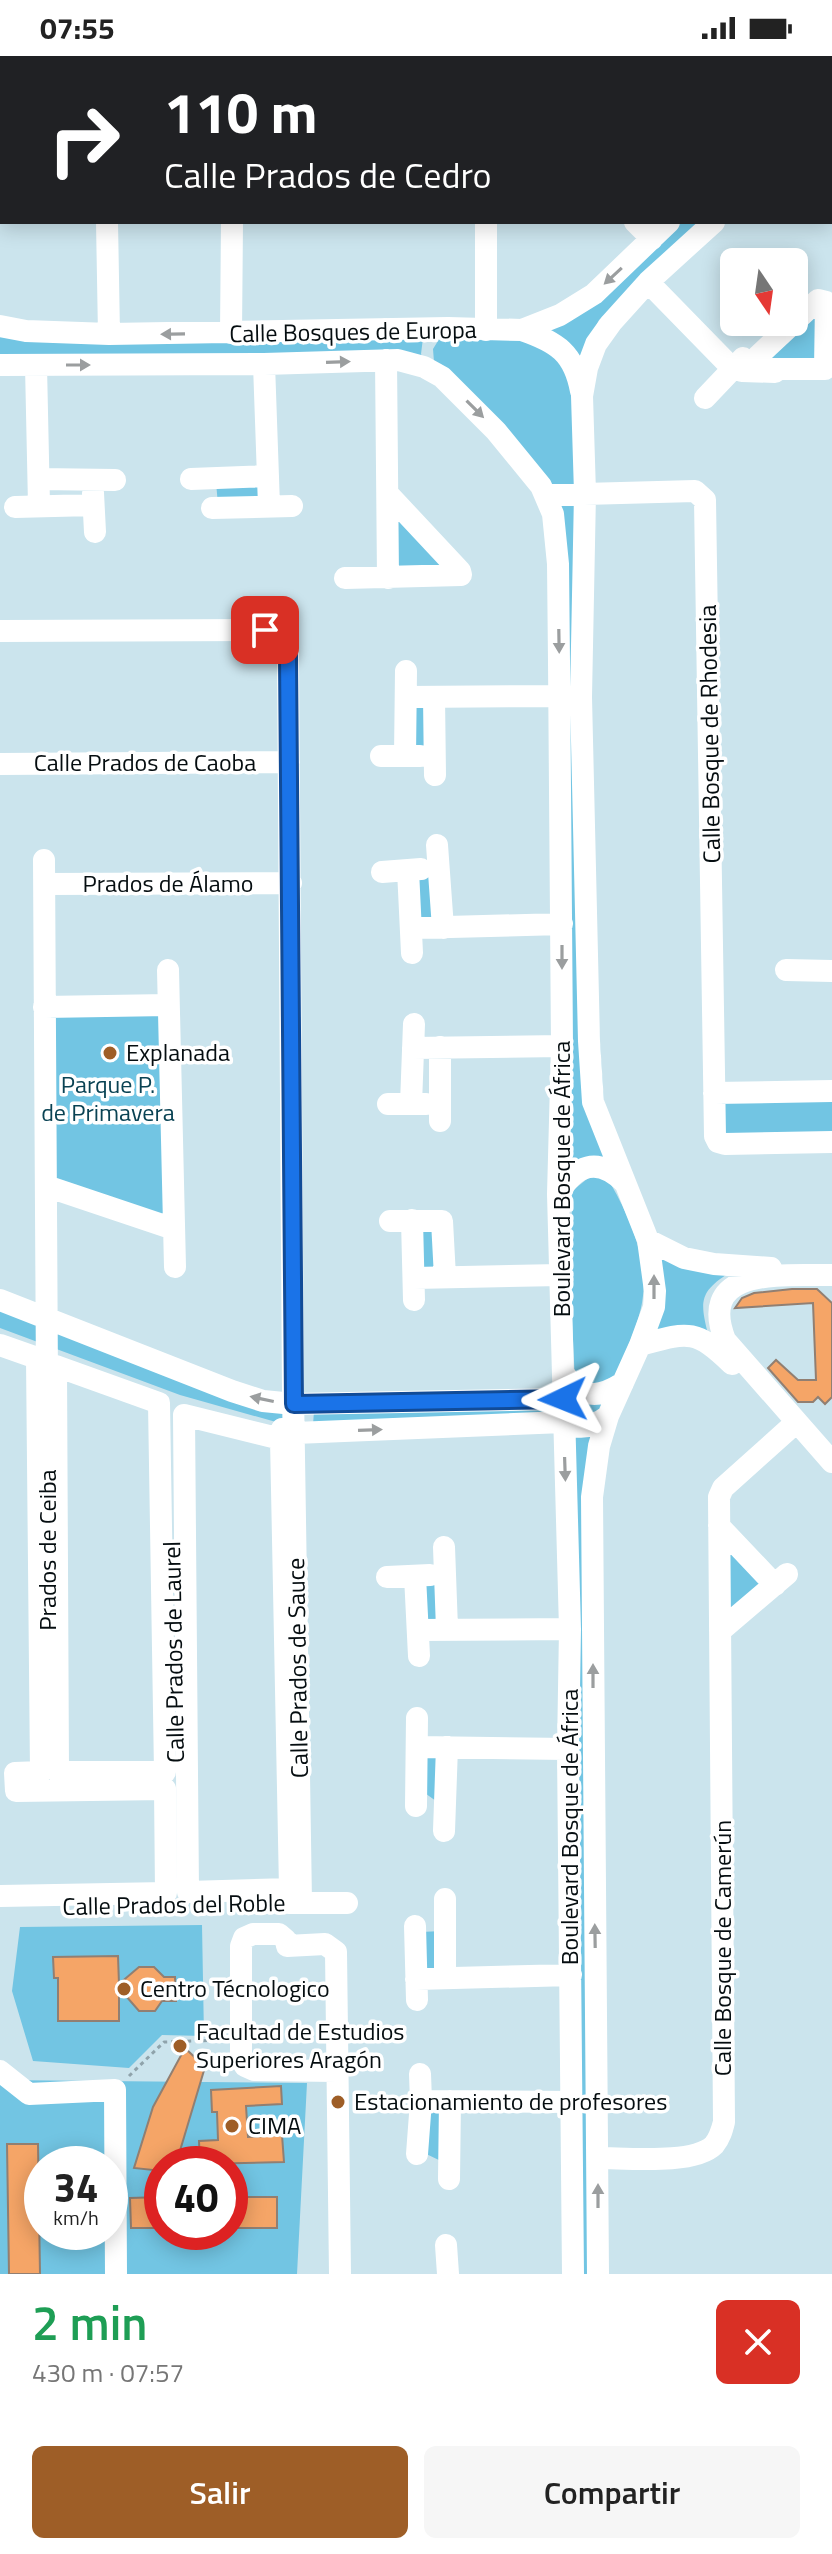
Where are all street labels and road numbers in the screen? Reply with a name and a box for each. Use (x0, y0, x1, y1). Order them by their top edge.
street label: Calle Bosques de Europa (229, 311, 477, 351)
street label: Calle Bosque de Rhodesia (689, 604, 729, 864)
street label: Calle Prados de Caoba (34, 744, 256, 780)
street label: Prados de Álamo (82, 865, 254, 901)
street label: Boulevard Bosque de África (543, 1041, 579, 1317)
street label: Prados de Ceiba (29, 1469, 65, 1631)
street label: Calle Prados de Laurel (153, 1541, 193, 1763)
street label: Calle Prados de Sauce (277, 1558, 317, 1778)
street label: Boulevard Bosque de África (551, 1689, 587, 1965)
street label: Calle Bosque de Camerún (704, 1820, 740, 2076)
street label: Calle Prados del Roble (62, 1884, 286, 1924)

